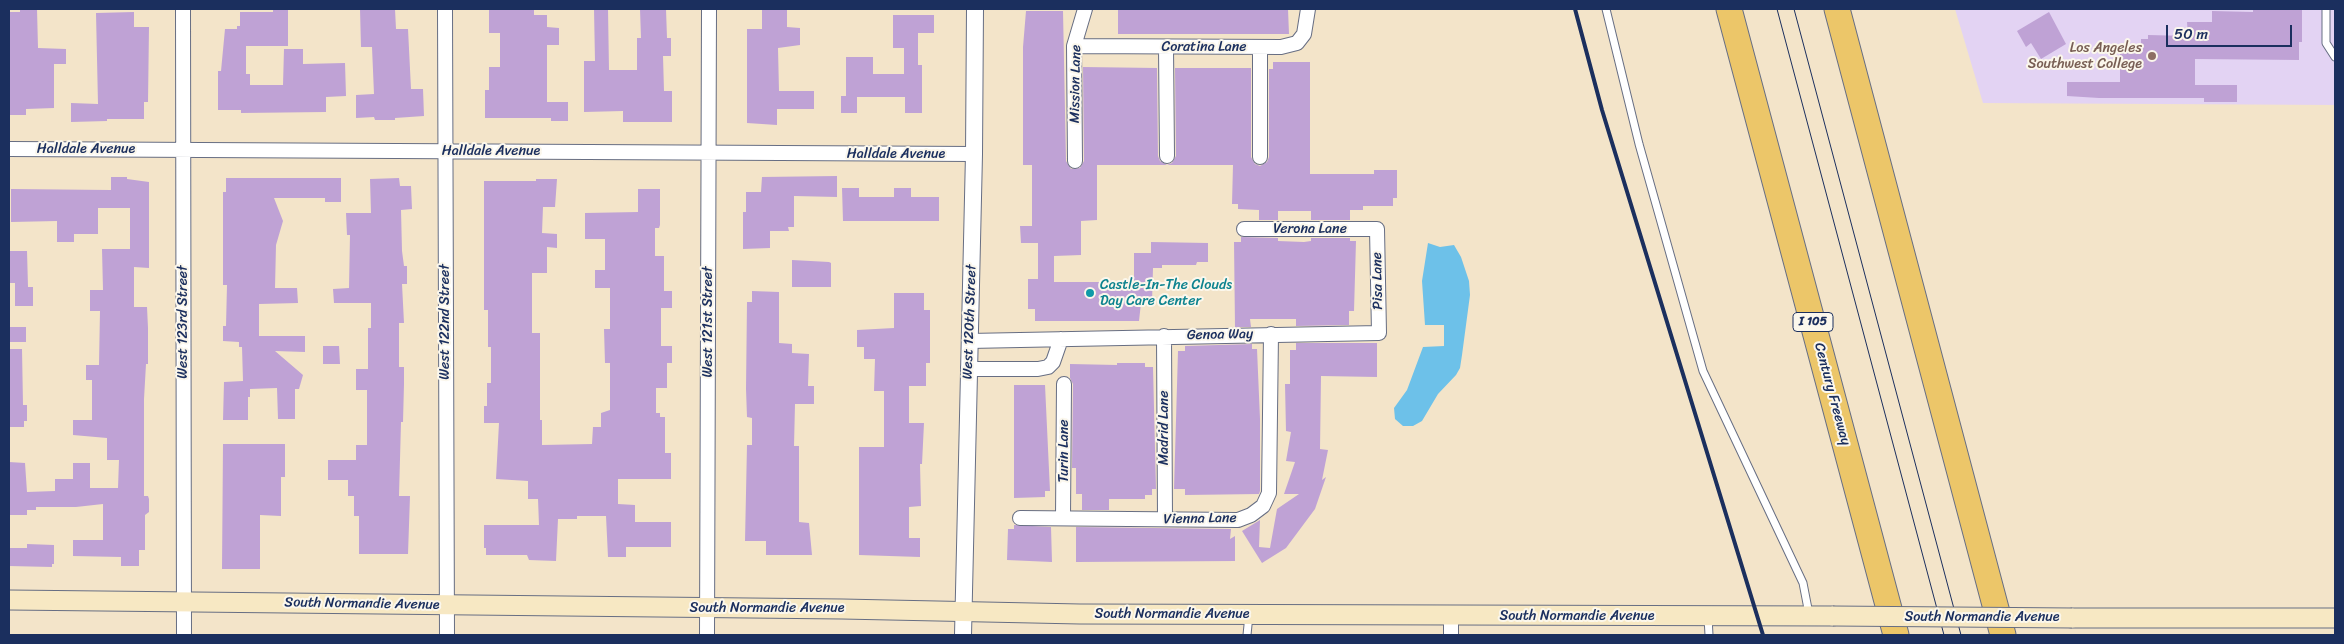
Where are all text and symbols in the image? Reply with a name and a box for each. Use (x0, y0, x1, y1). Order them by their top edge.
scale bar (2169, 15, 2295, 47)
text: 50 m (2174, 21, 2208, 47)
street label: Coratina Lane (1161, 39, 1247, 55)
place label: Los Angeles Southwest College (2028, 40, 2142, 72)
street label: Mission Lane (1067, 45, 1085, 123)
marker: Los Angeles Southwest College (2146, 50, 2158, 62)
street label: Halldale Avenue (37, 141, 135, 157)
street label: Halldale Avenue (442, 143, 540, 159)
street label: Halldale Avenue (847, 146, 945, 162)
street label: Verona Lane (1273, 221, 1347, 237)
street label: Pisa Lane (1369, 252, 1387, 310)
street label: West 122nd Street (437, 264, 453, 380)
street label: West 120th Street (960, 264, 980, 380)
street label: West 123rd Street (175, 265, 191, 379)
street label: West 121st Street (700, 266, 716, 378)
place label: Castle-In-The Clouds Day Care Center (1100, 277, 1232, 310)
marker: Castle-In-The Clouds Day Care Center (1084, 287, 1096, 299)
road number: I 105 (1793, 313, 1833, 332)
street label: Genoa Way (1187, 326, 1253, 344)
street label: Century Freeway (1810, 341, 1854, 447)
street label: Madrid Lane (1156, 391, 1172, 465)
street label: Turin Lane (1056, 419, 1072, 483)
street label: Vienna Lane (1163, 510, 1237, 528)
street label: South Normandie Avenue (284, 594, 440, 614)
street label: South Normandie Avenue (689, 600, 845, 616)
street label: South Normandie Avenue (1094, 606, 1250, 622)
street label: South Normandie Avenue (1499, 608, 1655, 624)
street label: South Normandie Avenue (1904, 609, 2060, 625)

